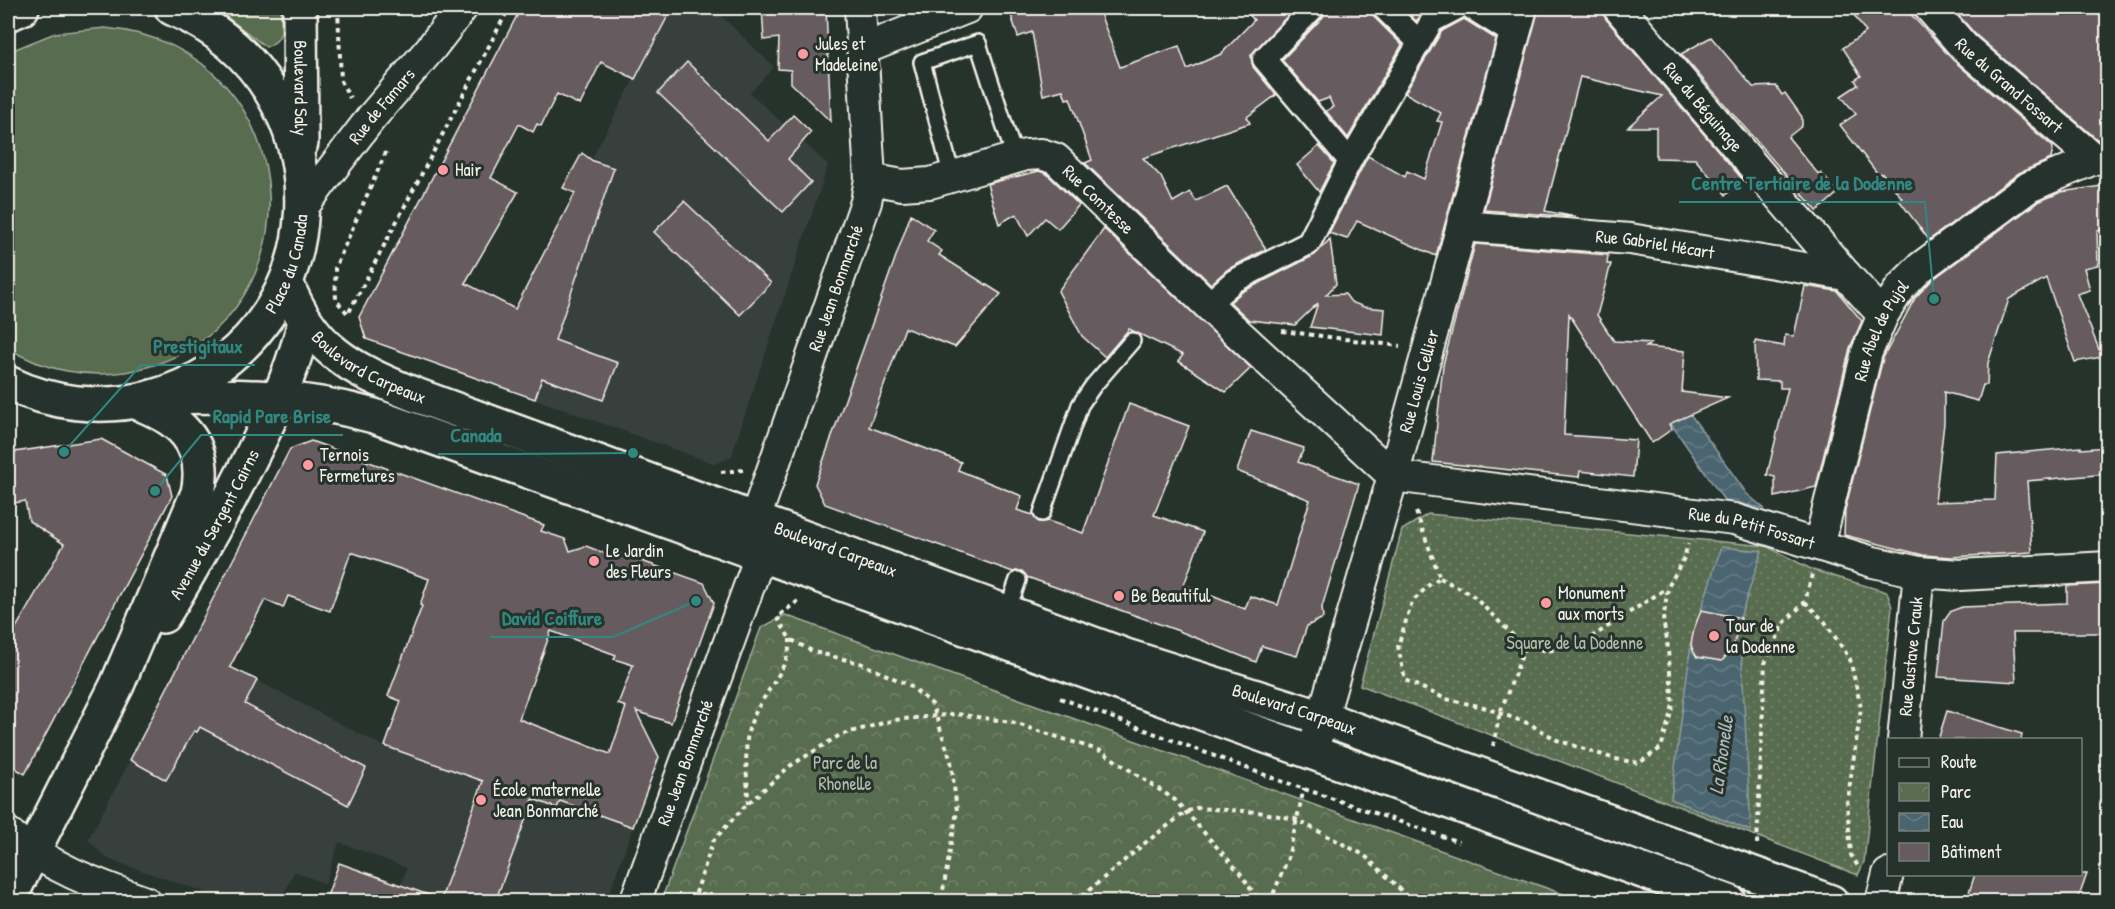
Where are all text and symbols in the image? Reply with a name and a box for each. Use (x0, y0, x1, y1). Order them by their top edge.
place label: Jules et Madeleine (815, 31, 878, 77)
street label: Rue du Grand Fossart (1949, 32, 2069, 139)
street label: Boulevard Saly (288, 40, 314, 136)
marker: Jules et Madeleine (796, 47, 810, 61)
street label: Rue du Béguinage (1658, 56, 1749, 157)
street label: Rue de Famars (342, 62, 421, 149)
place label: Hair (455, 157, 482, 182)
street label: Rue Comtesse (1057, 159, 1140, 240)
marker: Hair (436, 163, 450, 177)
callout: Centre Tertiaire de la Dodenne (1679, 164, 1925, 202)
text: Centre Tertiaire de la Dodenne (1691, 169, 1913, 196)
street label: Place du Canada (259, 214, 313, 318)
street label: Rue Jean Bonmarché (802, 221, 869, 354)
street label: Rue Gabriel Hécart (1595, 223, 1717, 265)
street label: Rue Abel de Pujol (1847, 273, 1914, 384)
street label: Boulevard Carpeaux (306, 325, 429, 410)
callout: Prestigitaux (141, 327, 255, 365)
street label: Rue Louis Cellier (1393, 327, 1445, 435)
text: Prestigitaux (153, 332, 243, 360)
callout: Rapid Pare Brise (201, 397, 343, 435)
text: Rapid Pare Brise (213, 402, 331, 430)
callout: Canada (438, 416, 514, 454)
text: Canada (450, 421, 502, 448)
place label: Ternois Fermetures (319, 442, 395, 488)
street label: Avenue du Sergent Cairns (163, 445, 265, 604)
marker: Ternois Fermetures (301, 458, 315, 472)
street label: Rue du Petit Fossart (1687, 500, 1819, 556)
street label: Boulevard Carpeaux (771, 515, 901, 583)
place label: Le Jardin des Fleurs (606, 538, 671, 584)
marker: Le Jardin des Fleurs (587, 554, 601, 568)
place label: Monument aux morts (1558, 580, 1626, 626)
place label: Be Beautiful (1131, 583, 1211, 608)
marker: Be Beautiful (1112, 589, 1126, 603)
street label: Rue Gustave Crauk (1892, 595, 1929, 717)
marker: Monument aux morts (1539, 596, 1553, 610)
callout: David Coiffure (490, 599, 613, 637)
text: David Coiffure (502, 604, 602, 631)
place label: Tour de la Dodenne (1726, 613, 1795, 659)
marker: Tour de la Dodenne (1707, 629, 1721, 643)
park label: Square de la Dodenne (1507, 630, 1643, 655)
street label: Boulevard Carpeaux (1229, 677, 1360, 741)
street label: Rue Jean Bonmarché (651, 696, 719, 829)
water label: La Rhonelle (1702, 713, 1740, 796)
legend (1887, 738, 2082, 876)
text: Route (1941, 749, 1977, 774)
park label: Parc de la Rhonelle (813, 750, 877, 796)
place label: École maternelle Jean Bonmarché (493, 777, 601, 823)
text: Parc (1941, 779, 1971, 804)
marker: École maternelle Jean Bonmarché (474, 793, 488, 807)
text: Eau (1941, 809, 1963, 834)
text: Bâtiment (1941, 839, 2002, 864)

